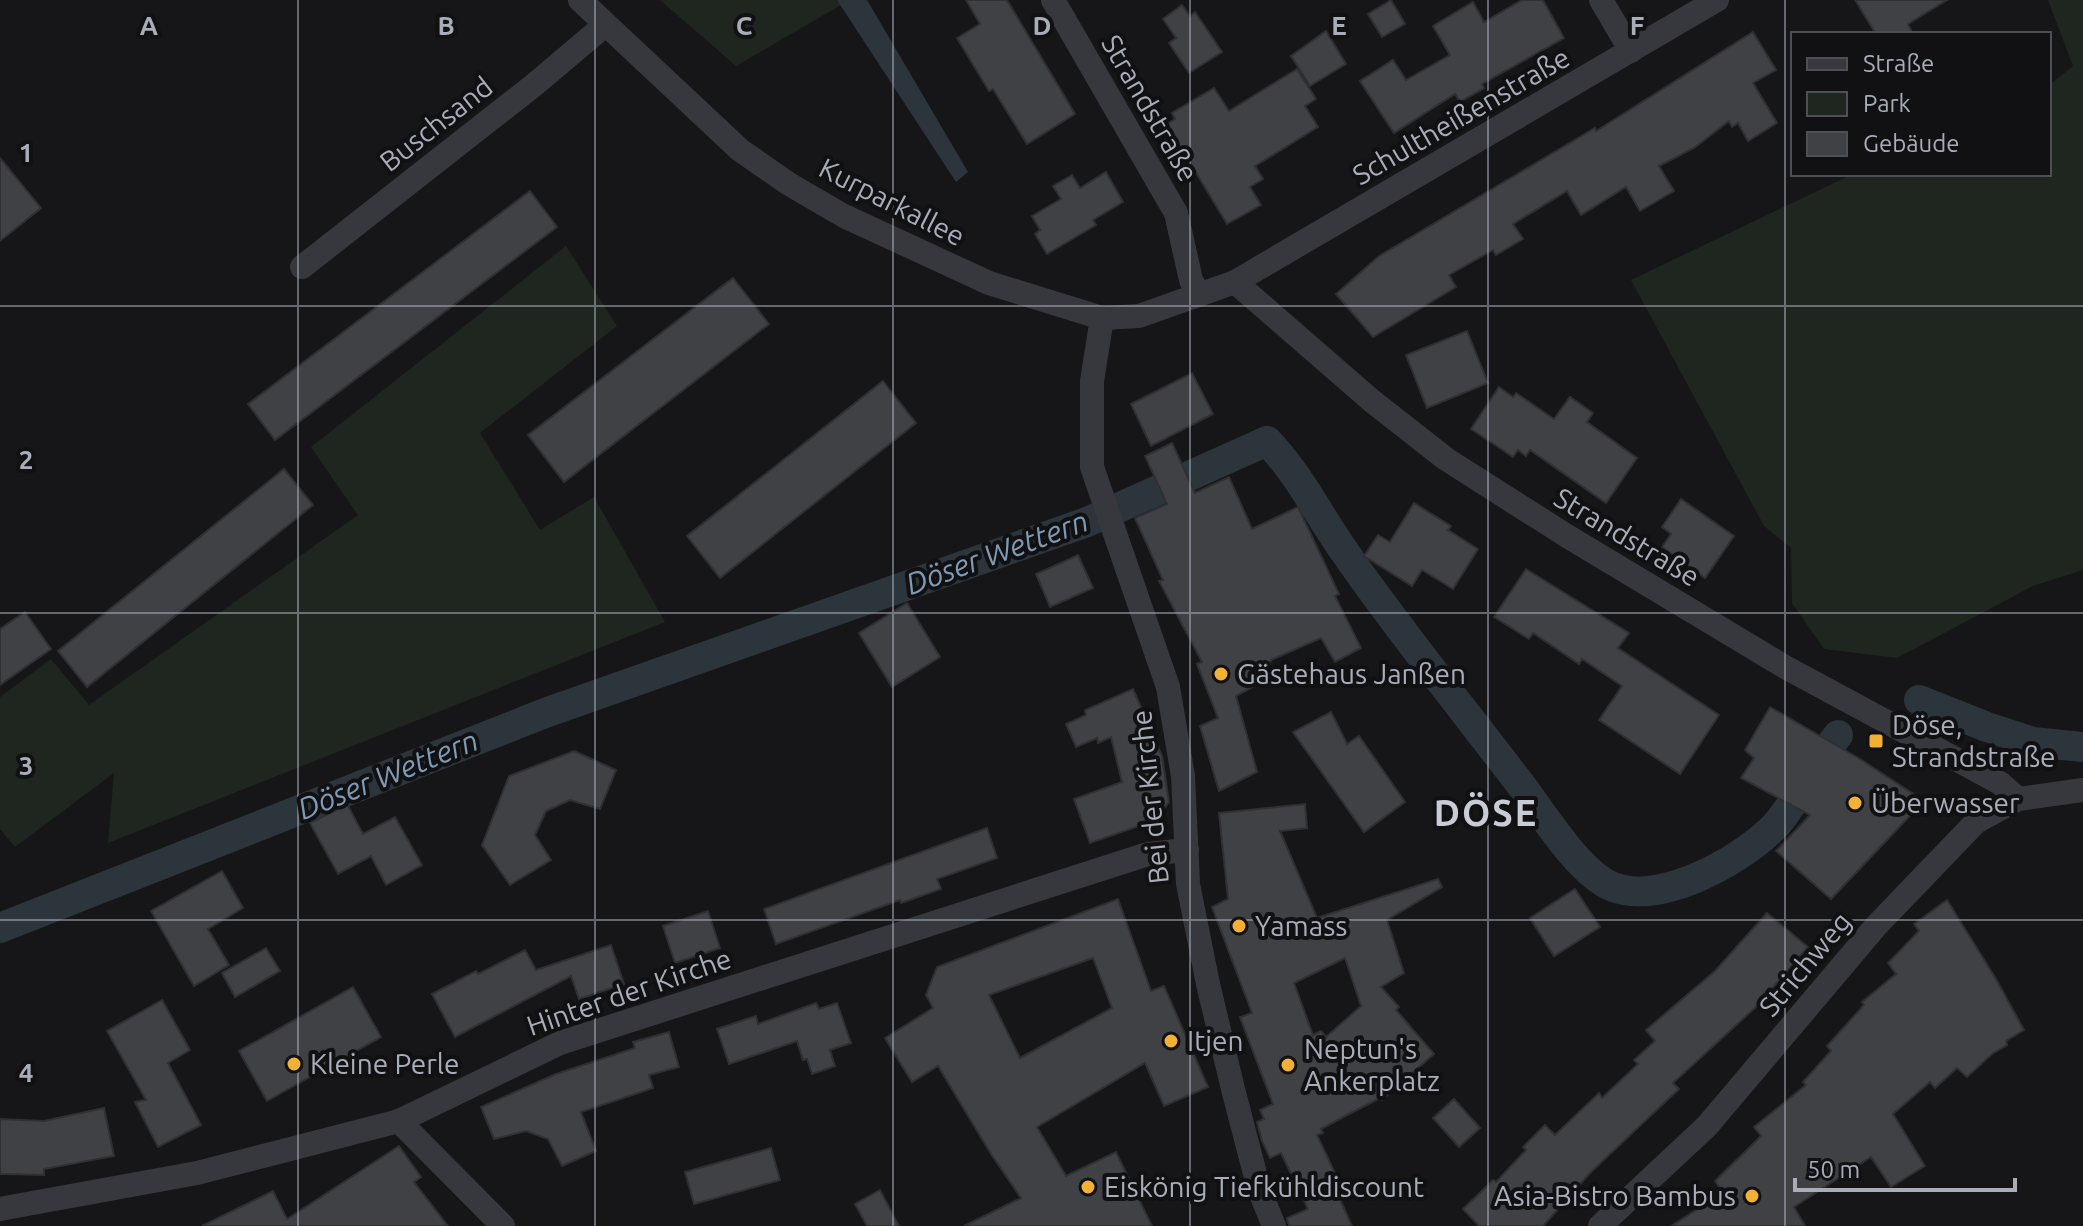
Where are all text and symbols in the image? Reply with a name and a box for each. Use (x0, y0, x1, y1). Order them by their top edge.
text: A (140, 11, 159, 40)
text: B (437, 11, 455, 40)
text: C (736, 11, 753, 40)
text: D (1033, 11, 1051, 40)
text: E (1331, 11, 1347, 40)
text: F (1630, 11, 1644, 40)
street label: Strandstraße (1096, 29, 1205, 186)
legend (1791, 32, 2051, 176)
street label: Schultheißenstraße (1347, 41, 1575, 190)
text: Straße (1863, 50, 1934, 77)
street label: Buschsand (373, 70, 498, 177)
text: Park (1863, 90, 1911, 117)
text: Gebäude (1863, 130, 1960, 157)
text: 1 (19, 138, 33, 167)
street label: Kurparkallee (814, 152, 970, 251)
text: 2 (19, 445, 33, 474)
street label: Strandstraße (1549, 481, 1705, 592)
water label: Döser Wettern (901, 503, 1092, 601)
place label: Gästehaus Janßen (1237, 658, 1466, 689)
marker: Gästehaus Janßen (1212, 665, 1230, 683)
street label: Bei der Kirche (1125, 709, 1174, 886)
place label: Döse, Strandstraße (1892, 709, 2056, 772)
water label: Döser Wettern (292, 722, 483, 826)
marker: Döse, Strandstraße (1867, 732, 1885, 750)
text: 3 (19, 751, 33, 780)
place label: Überwasser (1871, 787, 2020, 818)
district label: DÖSE (1434, 792, 1538, 833)
marker: Überwasser (1846, 794, 1864, 812)
street label: Strichweg (1752, 906, 1857, 1022)
place label: Yamass (1255, 910, 1348, 941)
marker: Yamass (1230, 917, 1248, 935)
street label: Hinter der Kirche (523, 942, 735, 1041)
place label: Itjen (1187, 1025, 1243, 1056)
marker: Itjen (1162, 1032, 1180, 1050)
place label: Neptun's Ankerplatz (1304, 1033, 1440, 1096)
place label: Kleine Perle (310, 1048, 460, 1079)
marker: Kleine Perle (285, 1055, 303, 1073)
marker: Neptun's Ankerplatz (1279, 1056, 1297, 1074)
text: 4 (19, 1058, 33, 1087)
scale bar (1795, 1142, 2015, 1192)
text: 50 m (1807, 1156, 1860, 1183)
place label: Eiskönig Tiefkühldiscount (1104, 1171, 1424, 1202)
marker: Eiskönig Tiefkühldiscount (1079, 1178, 1097, 1196)
place label: Asia-Bistro Bambus (1494, 1180, 1736, 1211)
marker: Asia-Bistro Bambus (1743, 1187, 1761, 1205)

